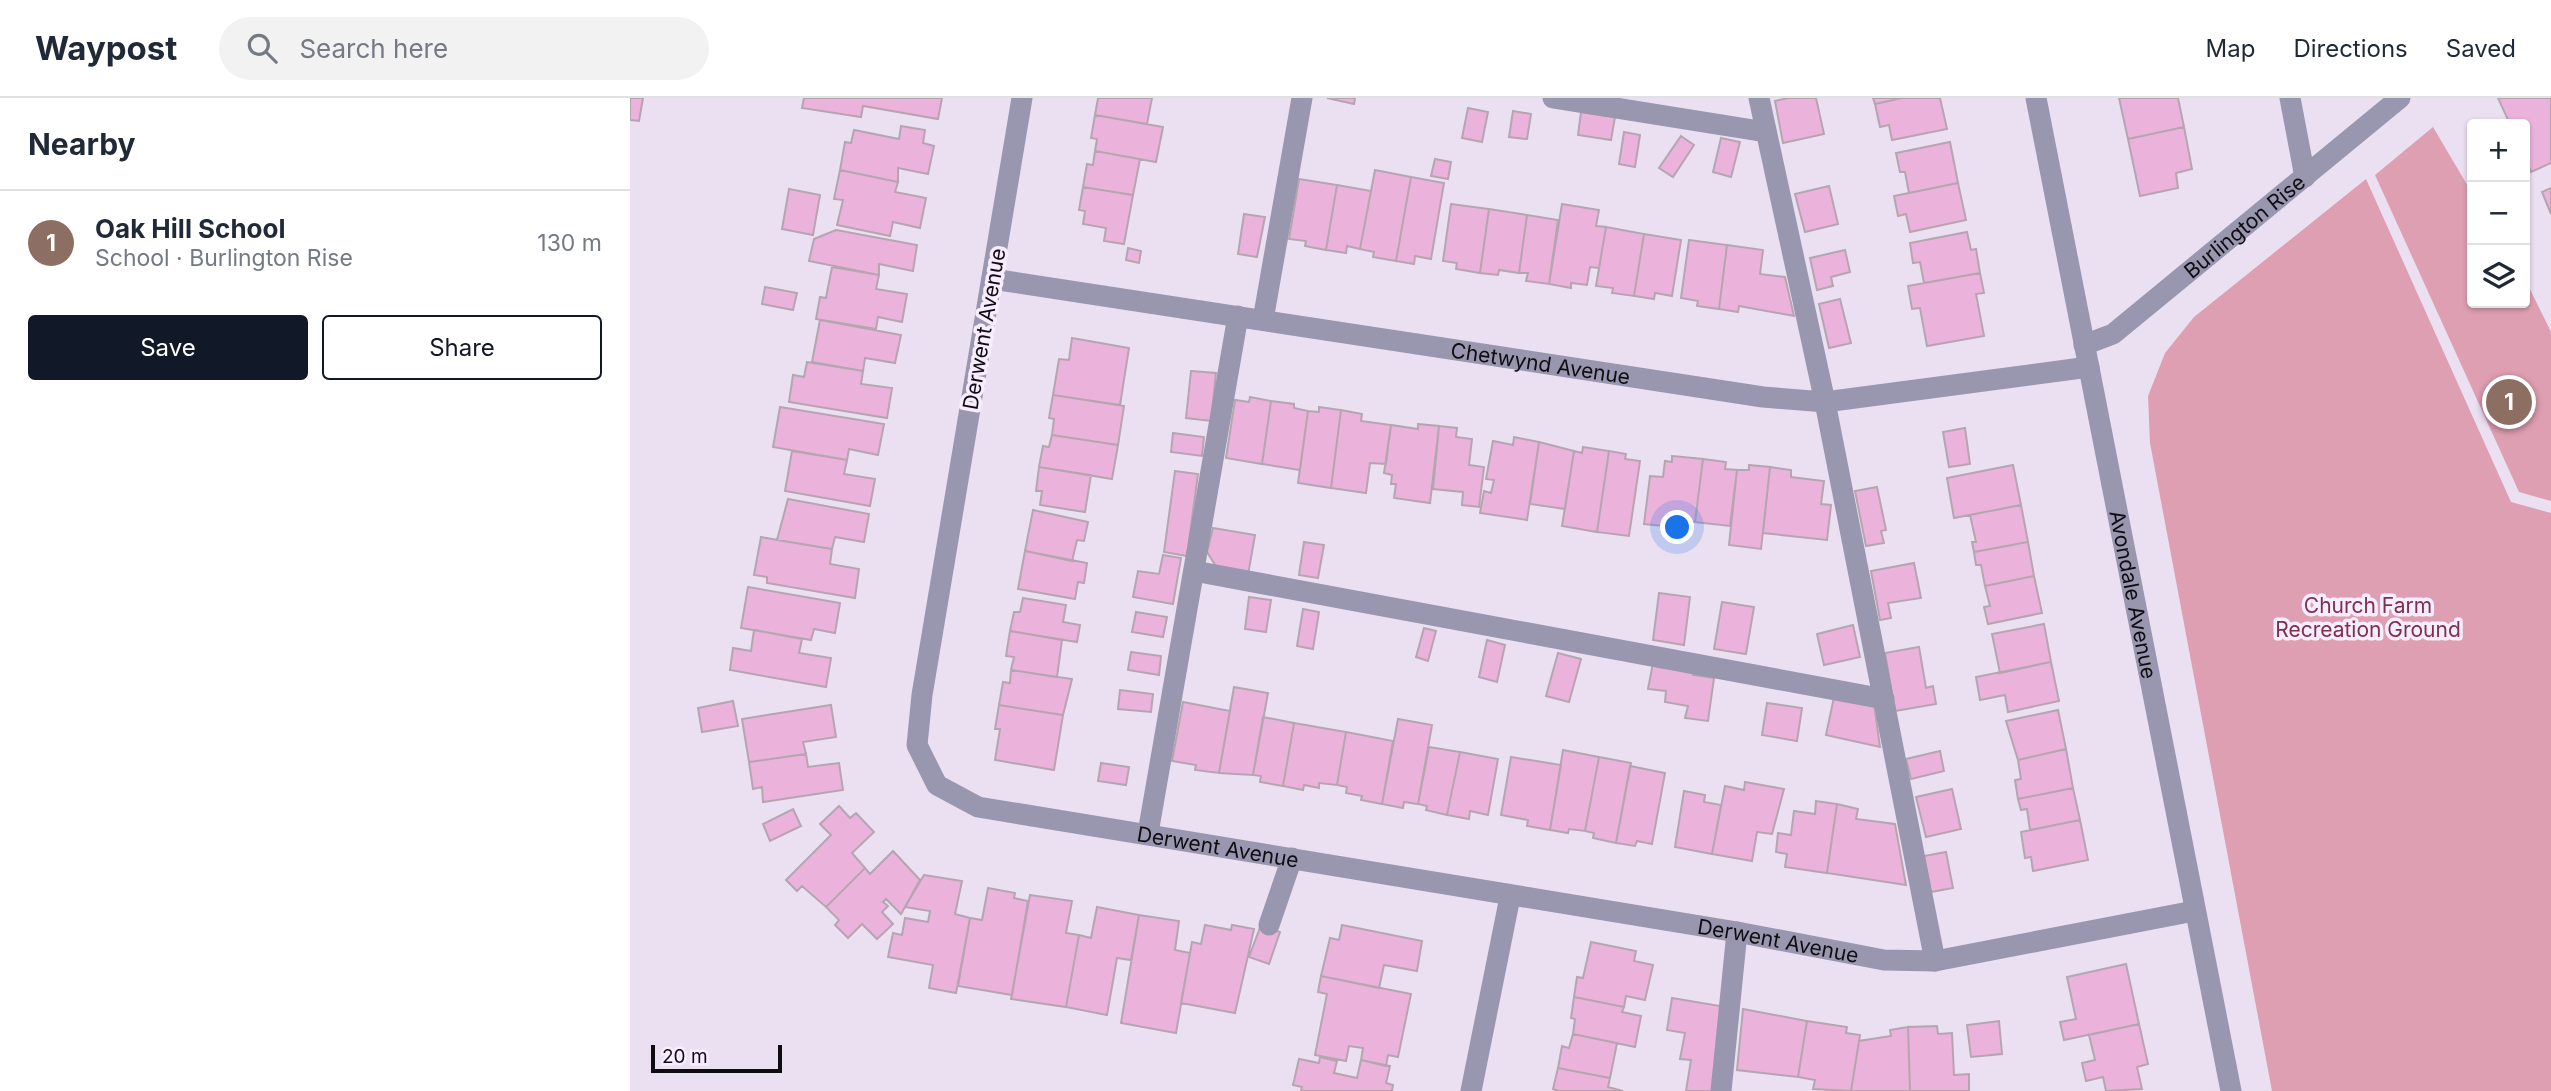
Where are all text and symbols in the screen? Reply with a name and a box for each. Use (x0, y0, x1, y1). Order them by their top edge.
search box (219, 17, 709, 80)
text: Waypost (35, 28, 177, 68)
icon: search (243, 29, 281, 67)
text: Search here (299, 33, 448, 64)
text: Map (2206, 34, 2255, 63)
text: Directions (2293, 34, 2408, 63)
text: Saved (2446, 34, 2516, 63)
map controls (2467, 119, 2530, 308)
button: + (2467, 119, 2530, 182)
text: Nearby (28, 126, 136, 162)
street label: Burlington Rise (2179, 169, 2310, 283)
button: − (2467, 182, 2530, 245)
text: Oak Hill School (95, 213, 286, 244)
text: 1 (46, 229, 56, 257)
text: 130 m (537, 229, 602, 257)
text: School · Burlington Rise (95, 244, 353, 272)
button: layers (2467, 245, 2530, 308)
street label: Derwent Avenue (957, 246, 1011, 412)
button: Save (28, 315, 308, 380)
button: Share (322, 315, 602, 380)
street label: Chetwynd Avenue (1449, 337, 1632, 389)
pin: 1 (2486, 376, 2532, 428)
street label: Avondale Avenue (2105, 508, 2162, 681)
your location (1660, 510, 1694, 544)
park label: Church Farm Recreation Ground (2275, 593, 2461, 642)
street label: Derwent Avenue (1135, 821, 1301, 872)
street label: Derwent Avenue (1696, 913, 1861, 967)
scale bar (651, 1042, 782, 1074)
text: 20 m (662, 1045, 708, 1068)

